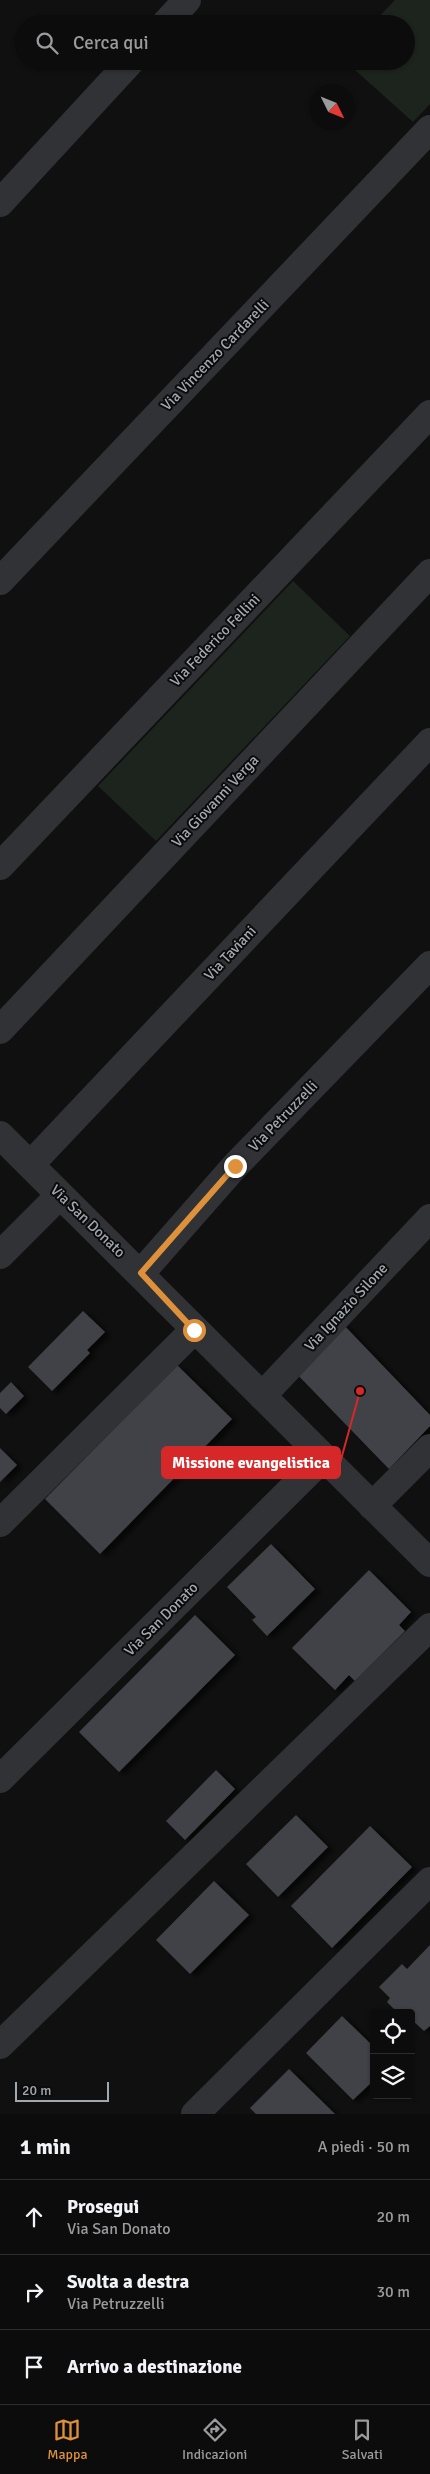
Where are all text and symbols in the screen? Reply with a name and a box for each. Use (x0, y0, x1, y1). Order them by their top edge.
search box (15, 15, 415, 70)
icon: search (33, 29, 61, 57)
text: Cerca qui (73, 31, 149, 55)
north arrow (310, 85, 355, 130)
street label: Via Vincenzo Cardarelli (157, 296, 273, 414)
street label: Via Federico Fellini (166, 590, 264, 690)
street label: Via Giovanni Verga (168, 751, 262, 851)
street label: Via Taviani (200, 922, 260, 984)
street label: Via Petruzzelli (245, 1077, 321, 1155)
route end (224, 1155, 247, 1178)
street label: Via San Donato (47, 1181, 129, 1261)
street label: Via Ignazio Silone (301, 1259, 391, 1355)
route start (183, 1319, 206, 1342)
callout: Missione evangelistica (162, 1447, 340, 1478)
text: Missione evangelistica (172, 1453, 330, 1473)
street label: Via San Donato (120, 1578, 202, 1660)
map controls (370, 2009, 415, 2099)
button: locate (370, 2009, 415, 2054)
button: layers (370, 2054, 415, 2099)
scale bar (15, 2079, 109, 2102)
text: 20 m (22, 2082, 51, 2099)
text: 1 min (20, 2134, 71, 2160)
text: A piedi · 50 m (318, 2137, 410, 2157)
text: Prosegui (67, 2195, 139, 2219)
icon: ahead (20, 2203, 48, 2231)
text: 20 m (376, 2207, 410, 2227)
text: Via San Donato (67, 2219, 171, 2239)
text: Svolta a destra (67, 2270, 189, 2294)
icon: right (20, 2278, 48, 2306)
text: 30 m (376, 2282, 410, 2302)
text: Via Petruzzelli (67, 2294, 165, 2314)
icon: arrive (20, 2353, 48, 2381)
text: Arrivo a destinazione (67, 2355, 242, 2379)
tab: Mappa (47, 2416, 88, 2463)
tab: Indicazioni (182, 2416, 247, 2463)
tab: Salvati (342, 2416, 383, 2463)

